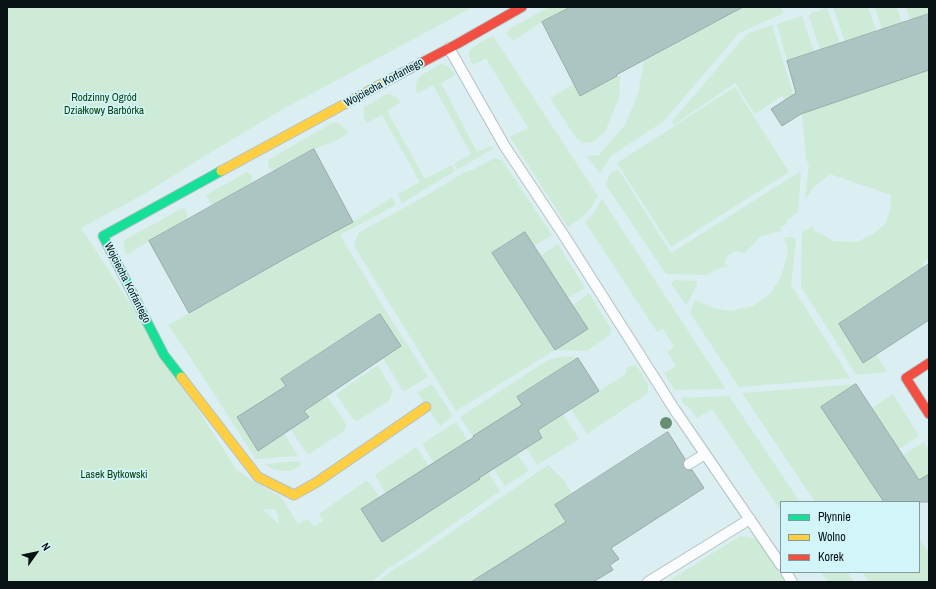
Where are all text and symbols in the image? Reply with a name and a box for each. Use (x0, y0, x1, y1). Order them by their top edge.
street label: Wojciecha Korfantego (342, 56, 426, 110)
park label: Rodzinny Ogród Działkowy Barbórka (64, 91, 144, 117)
street label: Wojciecha Korfantego (101, 241, 153, 325)
park label: Lasek Bytkowski (80, 468, 148, 482)
legend (780, 501, 920, 573)
text: Płynnie (818, 509, 851, 525)
text: Wolno (818, 529, 846, 545)
north arrow (16, 533, 56, 573)
text: N (38, 540, 54, 553)
text: Korek (818, 549, 844, 565)

